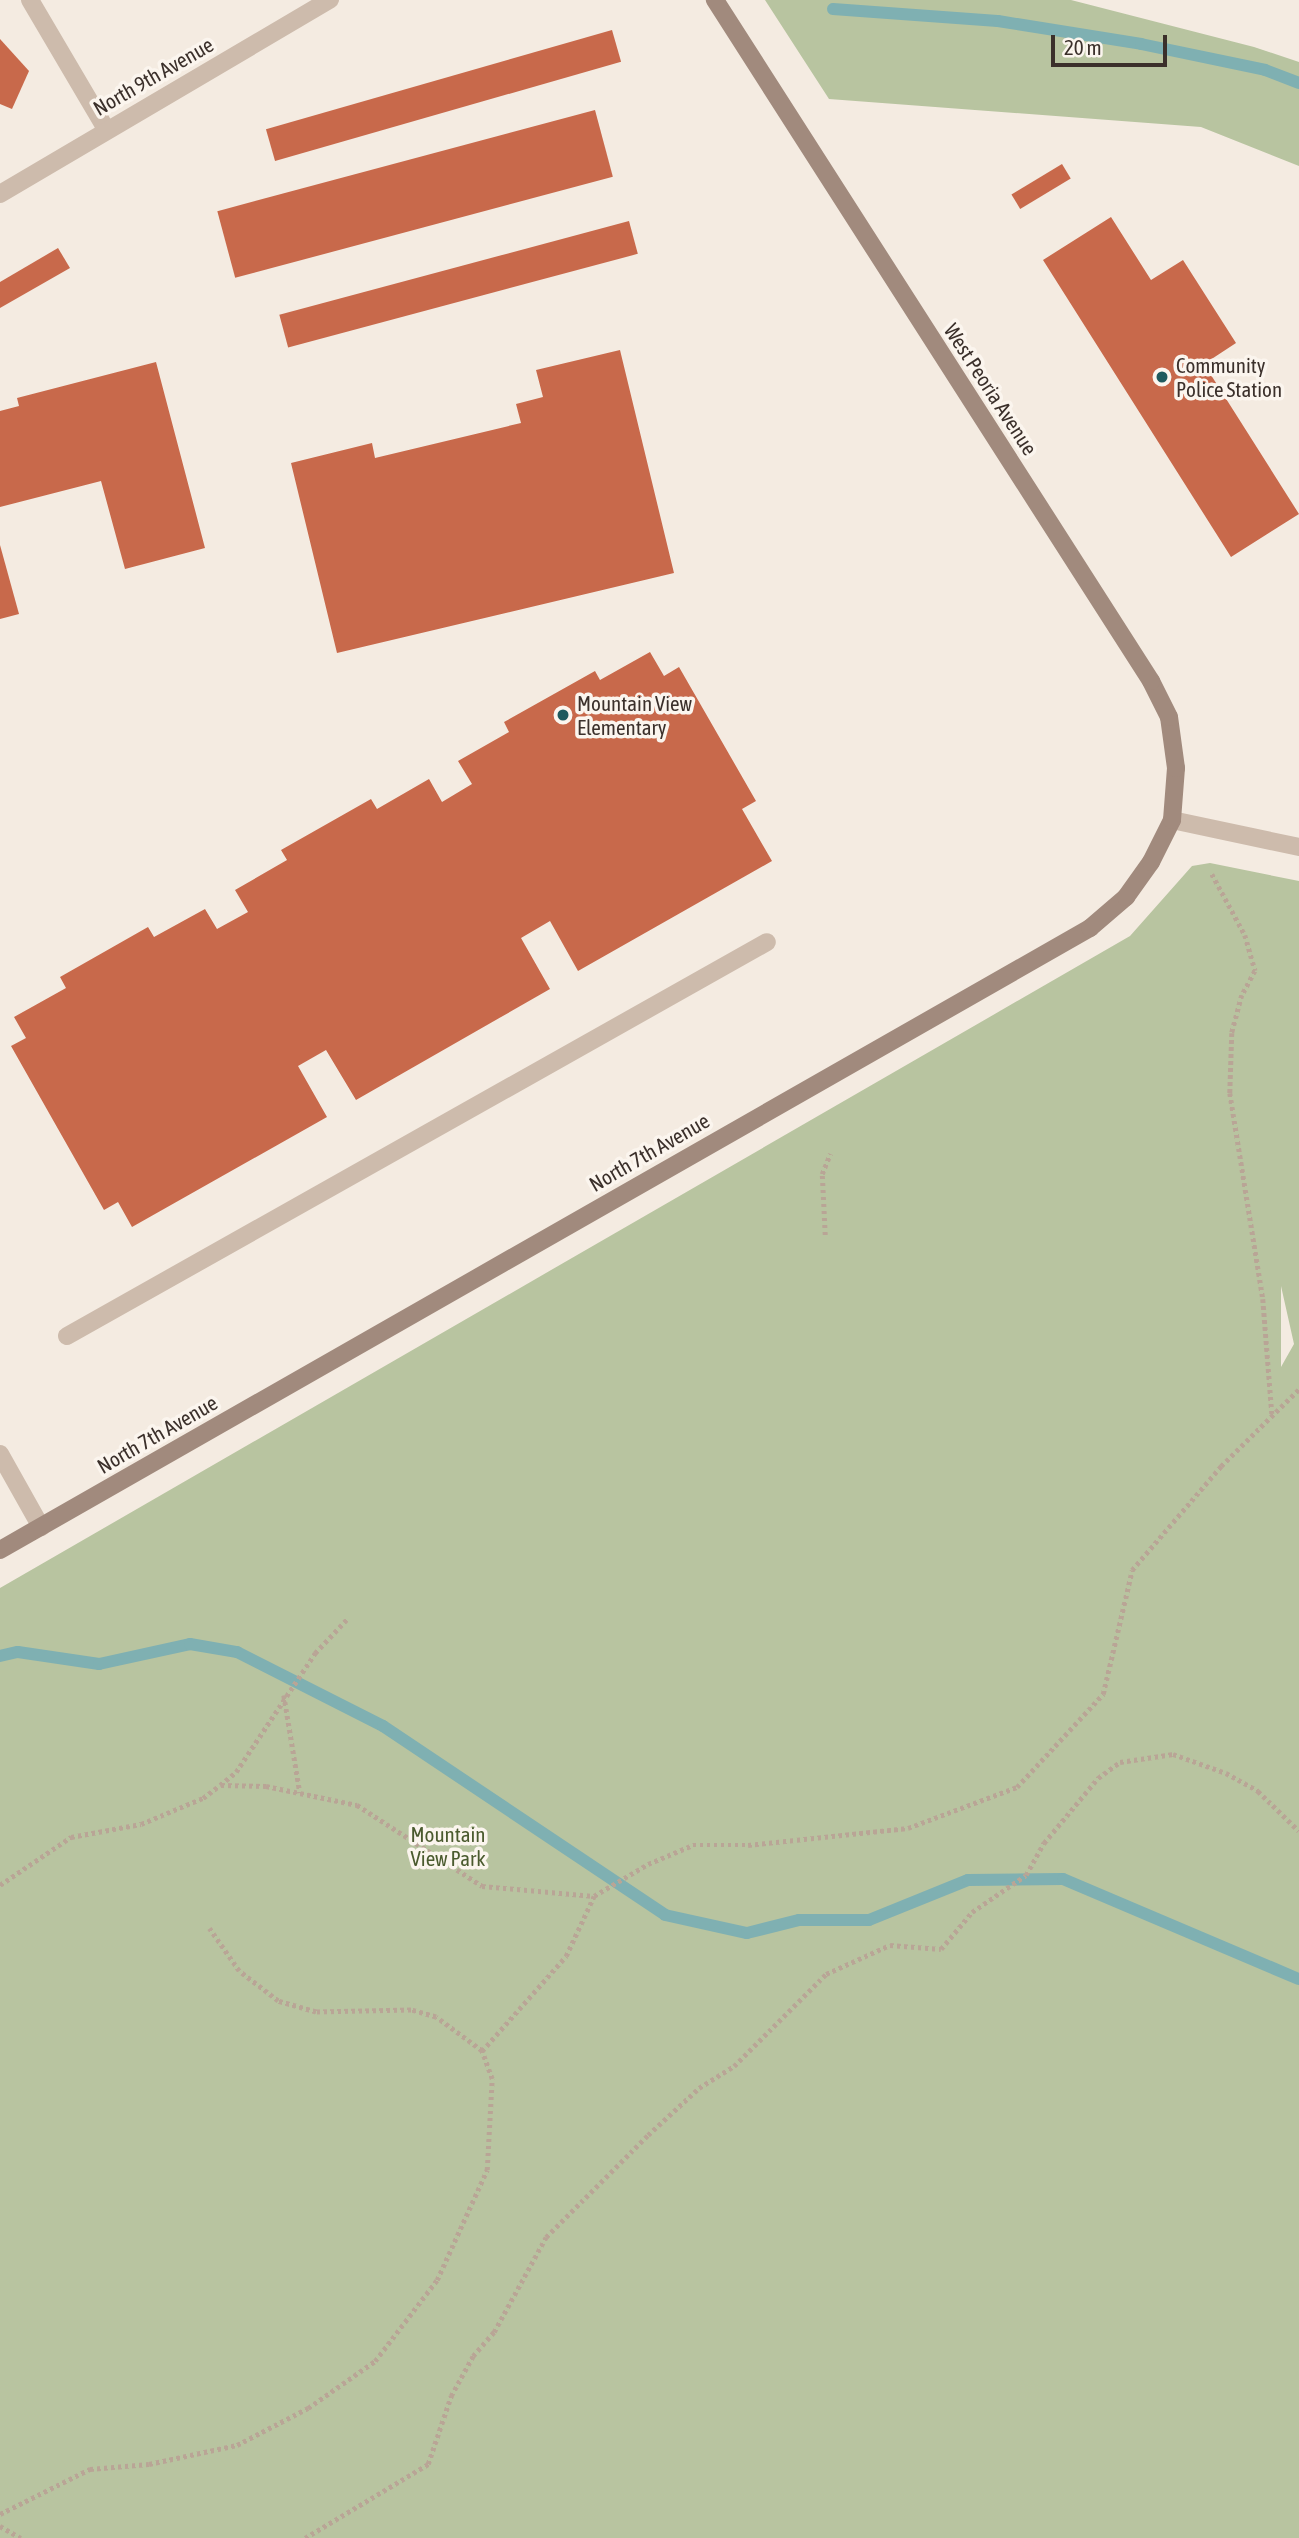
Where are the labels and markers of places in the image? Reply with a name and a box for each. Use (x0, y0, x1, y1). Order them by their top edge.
place label: Community Police Station (1176, 352, 1282, 402)
marker: Community Police Station (1154, 369, 1170, 385)
place label: Mountain View Elementary (577, 690, 692, 740)
marker: Mountain View Elementary (555, 707, 571, 723)

